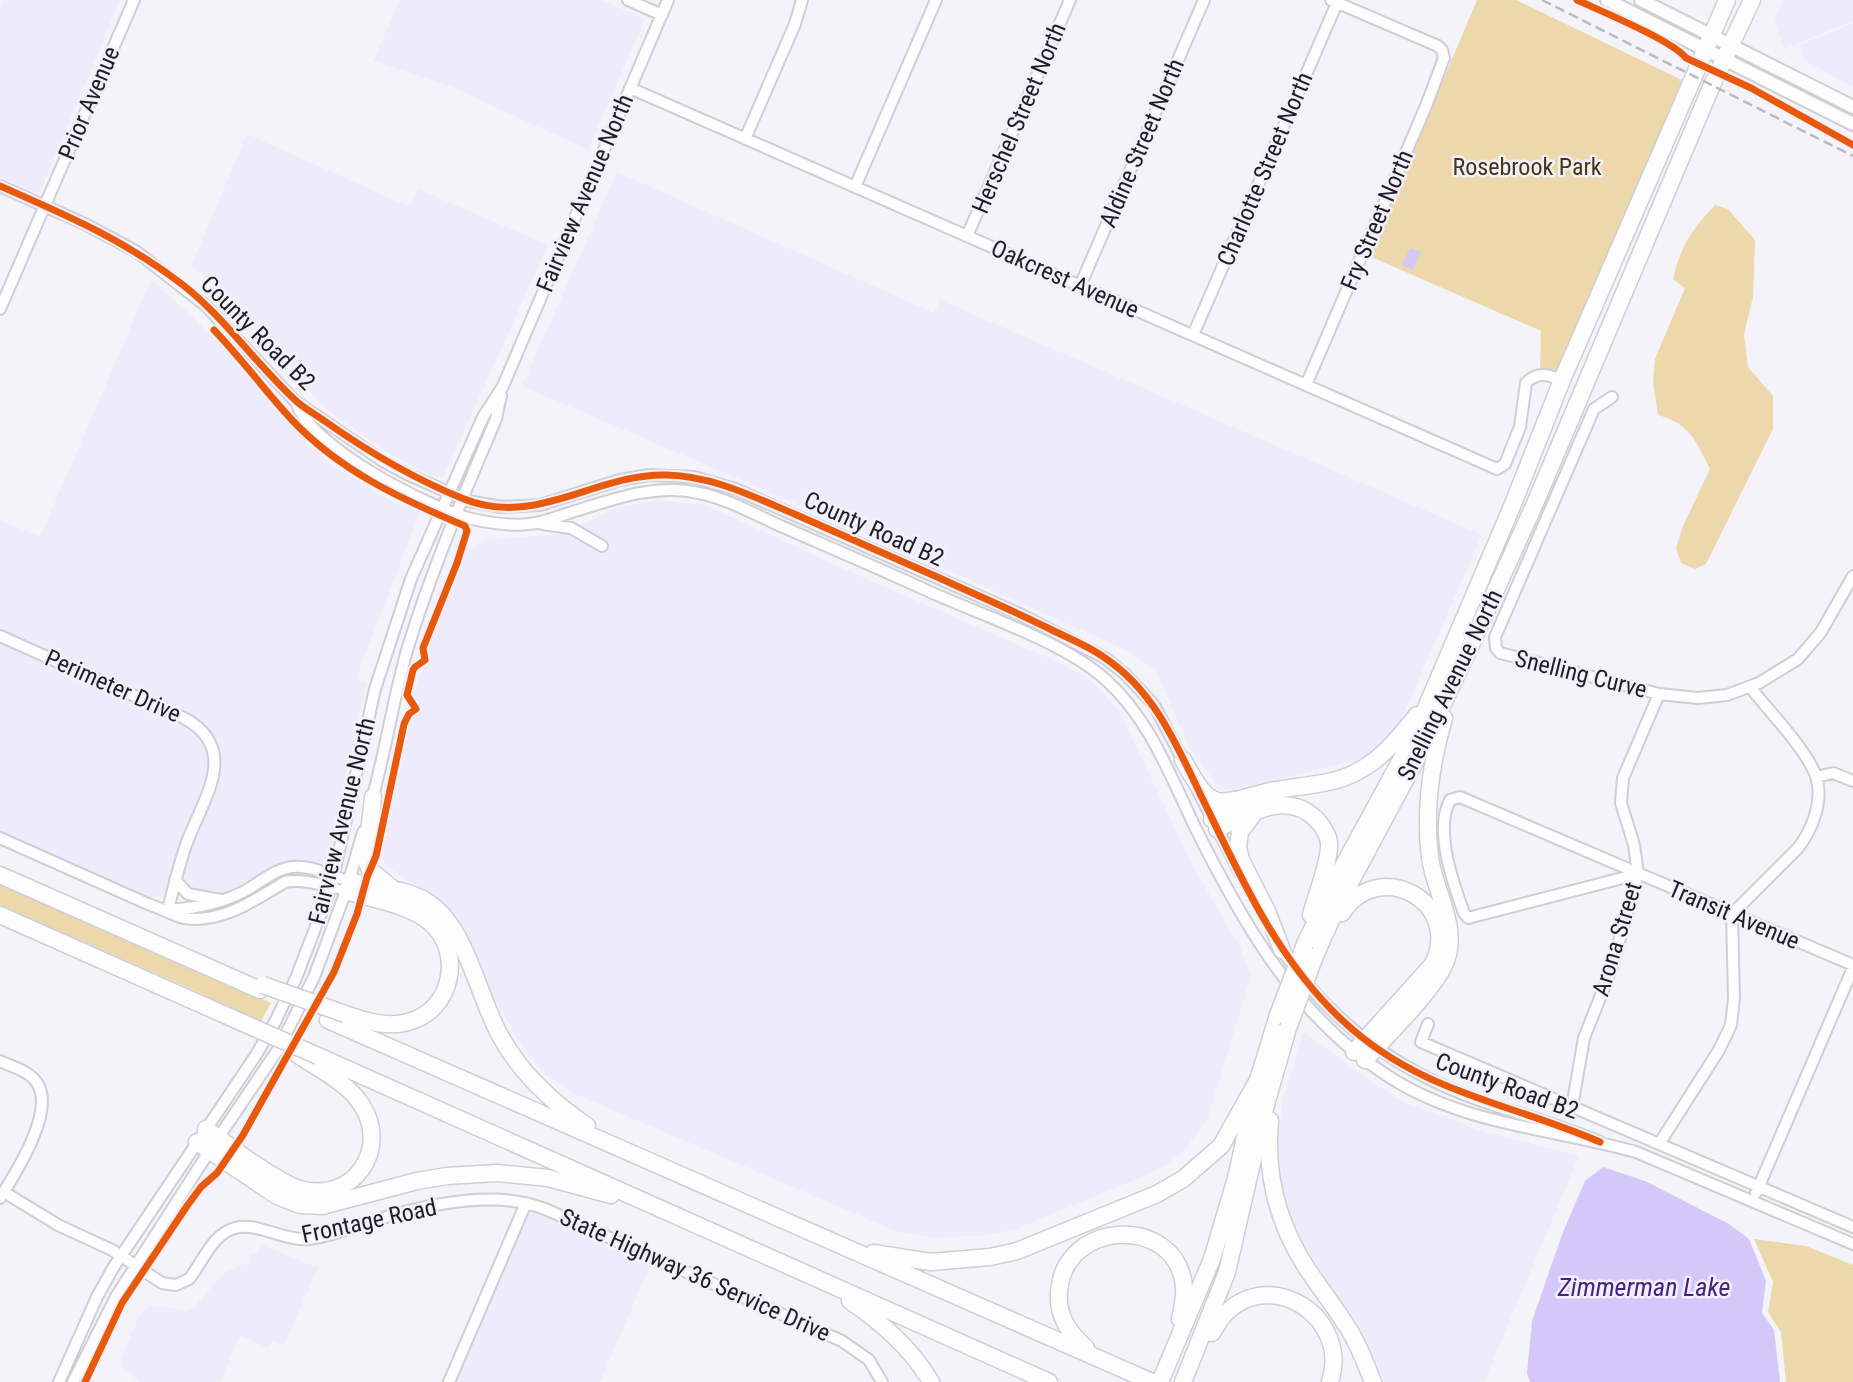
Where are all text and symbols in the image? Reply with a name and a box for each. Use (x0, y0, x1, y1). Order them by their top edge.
street label: Herschel Street North (966, 18, 1072, 218)
street label: Prior Avenue (53, 42, 125, 164)
street label: Aldine Street North (1094, 54, 1190, 232)
street label: Charlotte Street North (1212, 68, 1318, 270)
street label: Fairview Avenue North (531, 90, 639, 296)
street label: Fry Street North (1335, 146, 1419, 294)
park label: Rosebrook Park (1452, 153, 1602, 181)
street label: Oakcrest Avenue (987, 234, 1143, 324)
street label: County Road B2 (195, 270, 321, 396)
street label: County Road B2 (800, 486, 948, 572)
street label: Snelling Avenue North (1392, 585, 1508, 785)
street label: Perimeter Drive (41, 644, 185, 728)
street label: Snelling Curve (1512, 644, 1650, 704)
street label: Fairview Avenue North (303, 715, 381, 927)
street label: Transit Avenue (1664, 875, 1804, 955)
street label: Arona Street (1586, 879, 1648, 999)
street label: County Road B2 (1432, 1047, 1582, 1125)
street label: Frontage Road (299, 1193, 439, 1249)
street label: State Highway 36 Service Drive (555, 1203, 835, 1347)
water label: Zimmerman Lake (1557, 1272, 1730, 1302)

